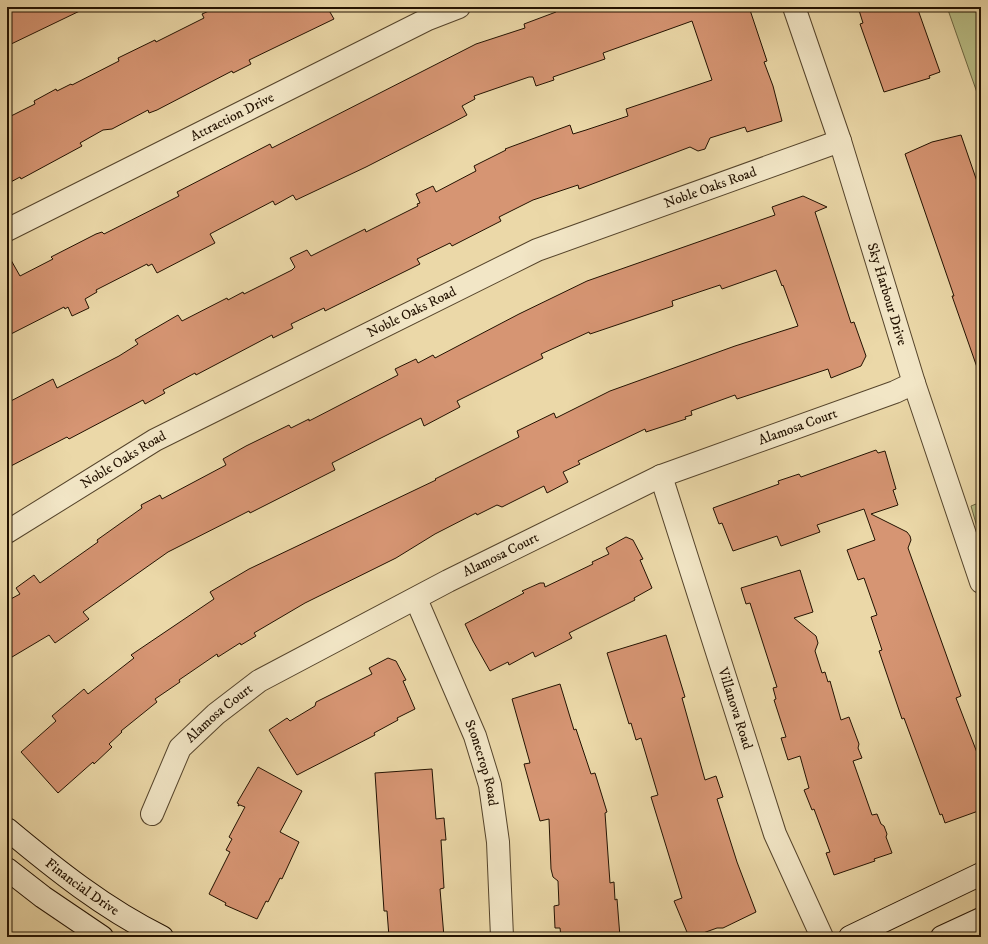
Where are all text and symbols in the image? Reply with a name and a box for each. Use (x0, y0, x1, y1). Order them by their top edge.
street label: Attraction Drive (187, 88, 277, 146)
street label: Noble Oaks Road (662, 163, 759, 213)
street label: Sky Harbour Drive (863, 241, 911, 348)
street label: Noble Oaks Road (364, 283, 459, 342)
street label: Alamosa Court (756, 404, 840, 449)
street label: Noble Oaks Road (77, 427, 169, 493)
street label: Alamosa Court (460, 528, 542, 581)
street label: Villanova Road (713, 664, 757, 752)
street label: Alamosa Court (182, 680, 257, 747)
street label: Stonecrop Road (460, 717, 502, 807)
street label: Financial Drive (41, 855, 123, 920)

